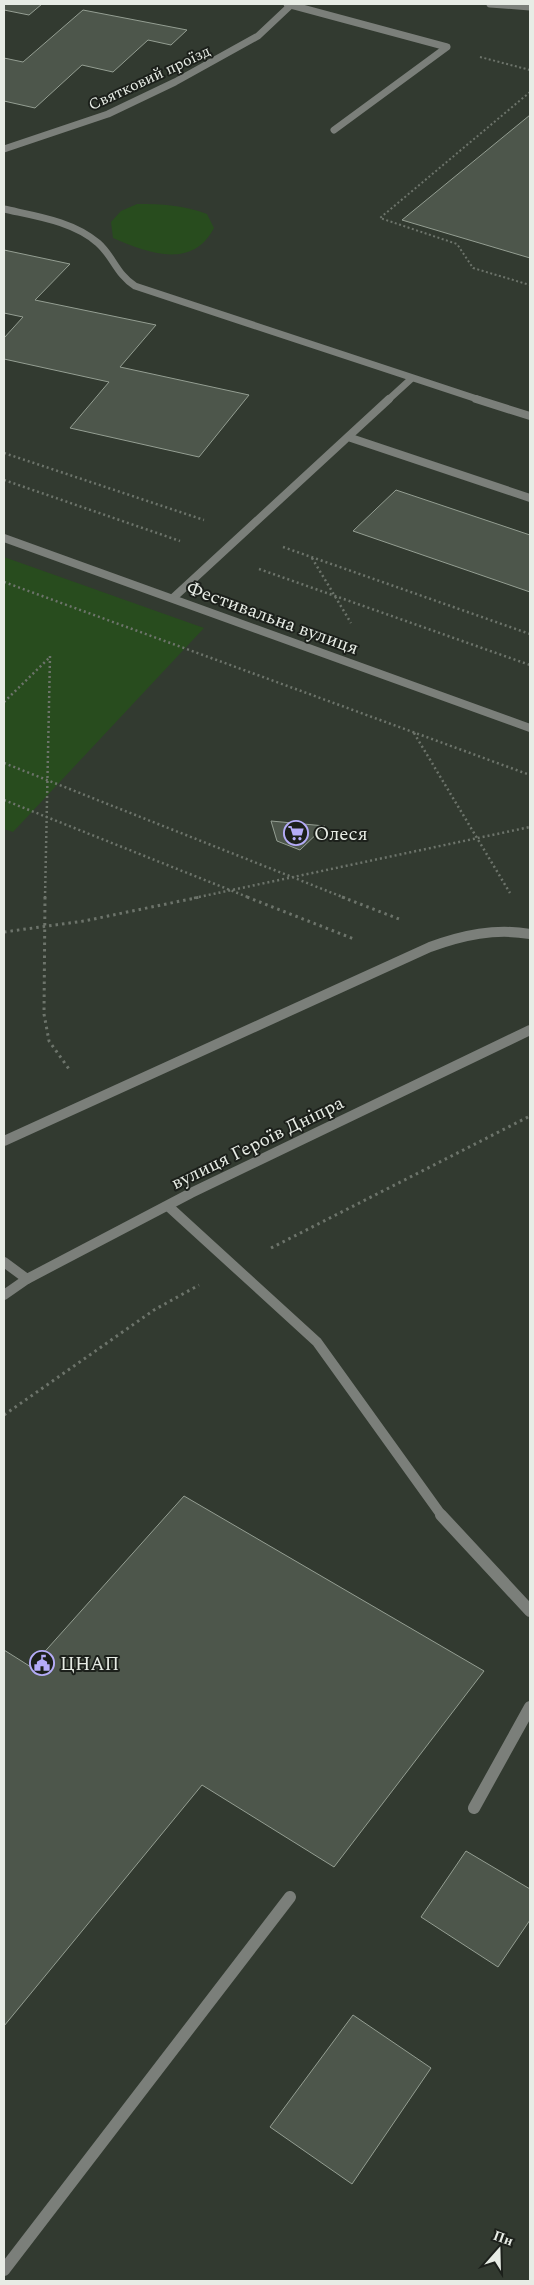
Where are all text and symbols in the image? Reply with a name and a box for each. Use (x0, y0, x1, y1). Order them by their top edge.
street label: Святковий проїзд (84, 39, 214, 117)
street label: Фестивальна вулиця (182, 574, 363, 663)
supermarket icon: Олеся (283, 820, 309, 846)
place label: Олеся (314, 820, 368, 849)
street label: вулиця Героїв Дніпра (166, 1088, 350, 1198)
public building icon: ЦНАП (29, 1650, 55, 1676)
place label: ЦНАП (60, 1650, 119, 1679)
north arrow (474, 2225, 524, 2275)
text: Пн (490, 2225, 517, 2252)

